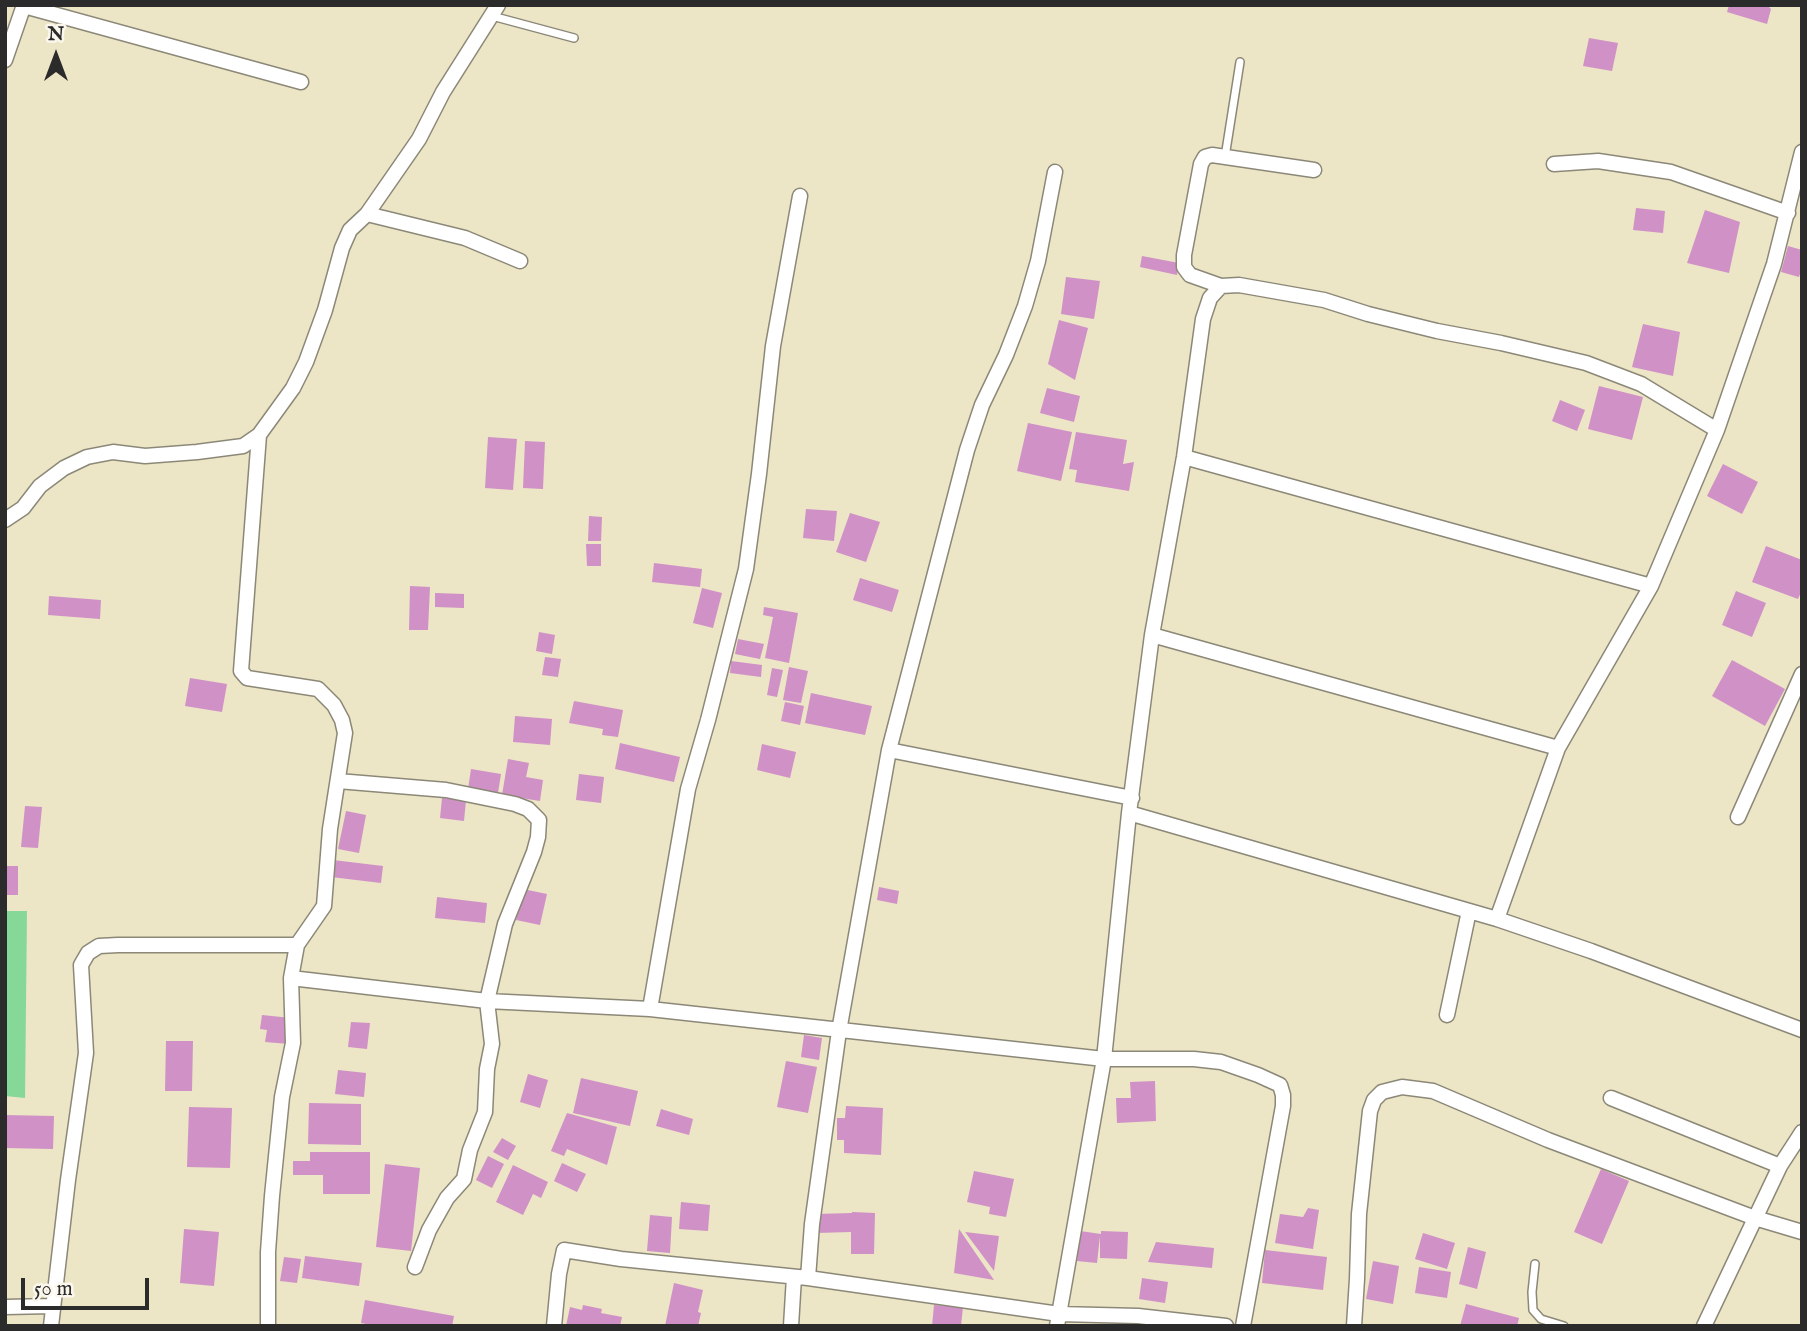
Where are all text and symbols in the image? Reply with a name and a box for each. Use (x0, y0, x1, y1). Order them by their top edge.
north arrow (21, 21, 91, 91)
text: N (48, 23, 64, 47)
scale bar (24, 1264, 152, 1308)
text: 50 m (34, 1276, 73, 1303)

